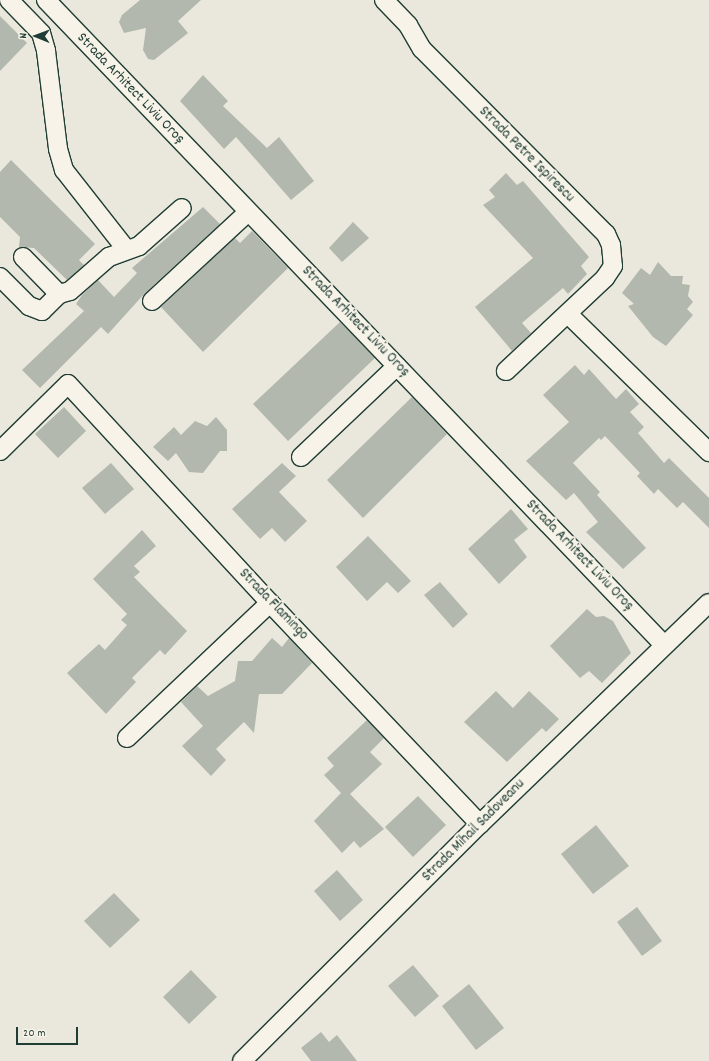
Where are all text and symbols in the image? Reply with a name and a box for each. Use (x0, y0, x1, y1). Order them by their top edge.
north arrow (16, 16, 56, 56)
street label: Strada Arhitect Liviu Oroș (72, 30, 188, 148)
text: N (16, 33, 32, 39)
street label: Strada Petre Ispirescu (474, 103, 578, 207)
street label: Strada Arhitect Liviu Oroș (297, 263, 413, 381)
street label: Strada Arhitect Liviu Oroș (521, 497, 637, 615)
street label: Strada Flamingo (234, 565, 312, 645)
street label: Strada Mihail Sadoveanu (419, 776, 529, 886)
scale bar (18, 1019, 80, 1045)
text: 20 m (23, 1025, 46, 1042)

